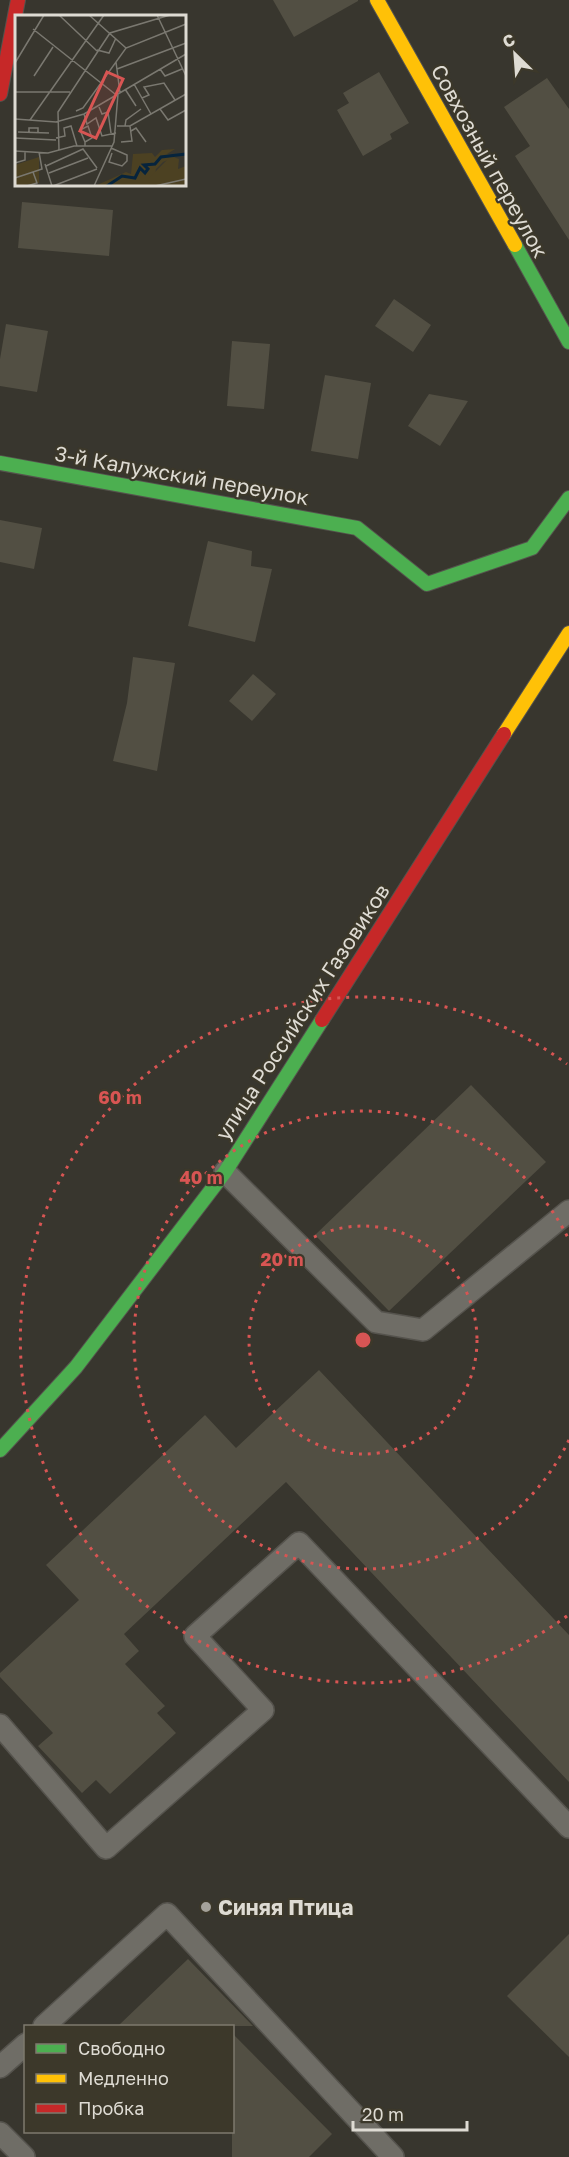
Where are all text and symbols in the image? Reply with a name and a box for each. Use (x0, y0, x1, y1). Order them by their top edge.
inset map (15, 15, 186, 186)
north arrow (485, 24, 545, 84)
text: С (499, 29, 518, 52)
street label: Совхозный переулок (426, 60, 554, 262)
street label: 3-й Калужский переулок (53, 440, 311, 510)
street label: улица Российских Газовиков (209, 879, 395, 1145)
text: 60 m (98, 1086, 142, 1108)
text: 40 m (179, 1166, 223, 1188)
text: 20 m (261, 1248, 303, 1270)
centre of rings (353, 1330, 373, 1350)
place label: Синяя Птица (218, 1894, 353, 1920)
marker: Синяя Птица (199, 1900, 213, 1914)
legend (24, 2025, 234, 2133)
text: Свободно (78, 2037, 165, 2059)
text: Медленно (78, 2067, 169, 2089)
scale bar (353, 2094, 467, 2132)
text: Пробка (78, 2097, 144, 2119)
text: 20 m (362, 2103, 404, 2125)

